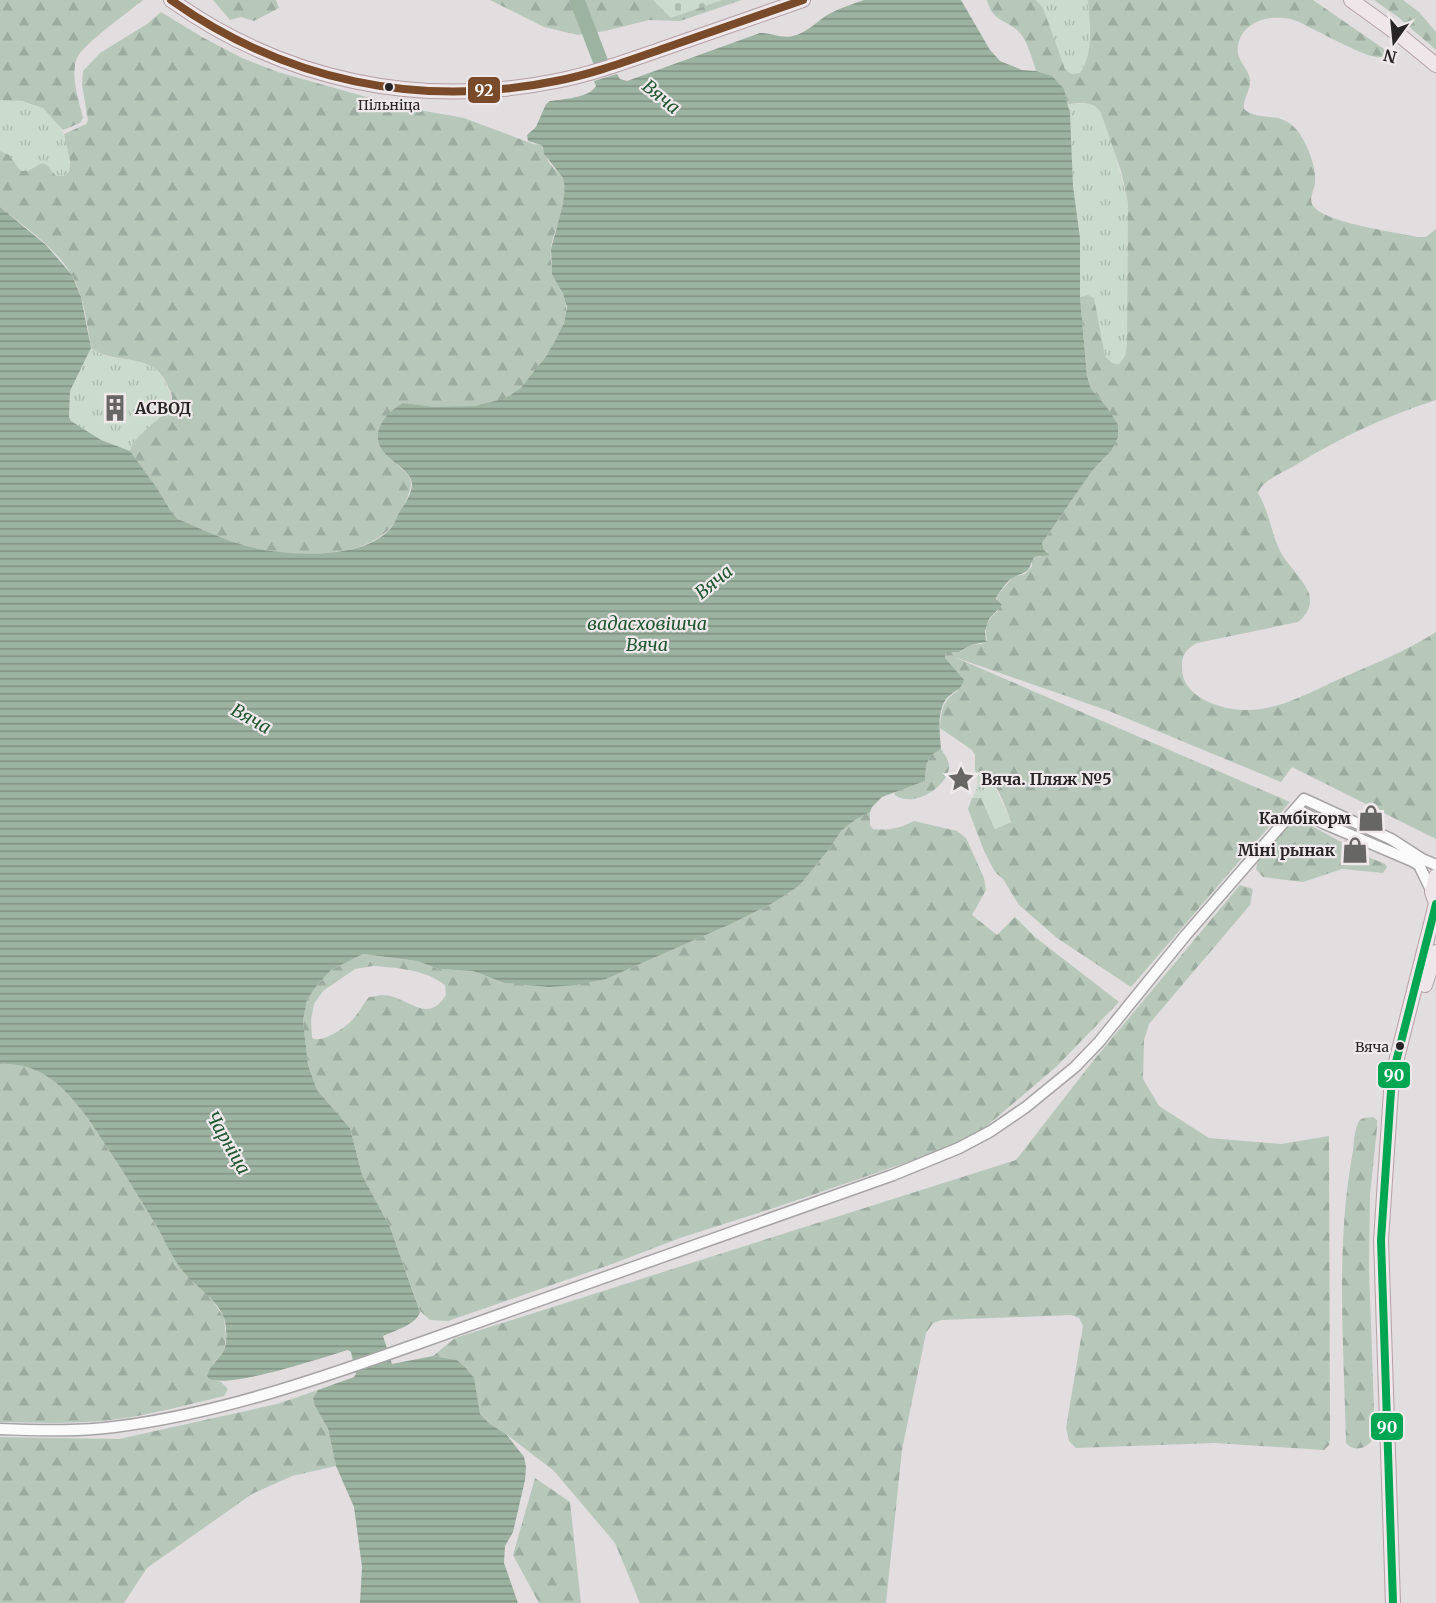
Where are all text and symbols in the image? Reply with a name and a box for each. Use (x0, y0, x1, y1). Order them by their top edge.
north arrow (1364, 12, 1424, 72)
text: N (1381, 45, 1399, 68)
water label: Вяча (638, 74, 685, 119)
line badge: 92 (467, 76, 501, 104)
text: 92 (475, 80, 493, 100)
marker: Пільніца (383, 81, 395, 93)
place label: Пільніца (358, 96, 421, 114)
building icon: АСВОД (100, 393, 130, 423)
place label: АСВОД (134, 398, 191, 418)
water label: Вяча (690, 559, 737, 604)
water label: вадасховішча Вяча (587, 612, 707, 656)
water label: Вяча (227, 698, 275, 739)
place icon: Вяча. Пляж №5 (946, 764, 976, 794)
place label: Вяча. Пляж №5 (981, 769, 1112, 789)
shop icon: Камбікорм (1356, 803, 1386, 833)
place label: Камбікорм (1259, 808, 1352, 828)
shop icon: Міні рынак (1340, 835, 1370, 865)
place label: Міні рынак (1238, 840, 1335, 860)
place label: Вяча (1355, 1038, 1389, 1056)
marker: Вяча (1394, 1040, 1406, 1052)
line badge: 90 (1377, 1061, 1411, 1089)
text: 90 (1384, 1065, 1404, 1085)
water label: Чарніца (201, 1107, 256, 1178)
line badge: 90 (1370, 1412, 1404, 1441)
text: 90 (1377, 1417, 1397, 1437)

